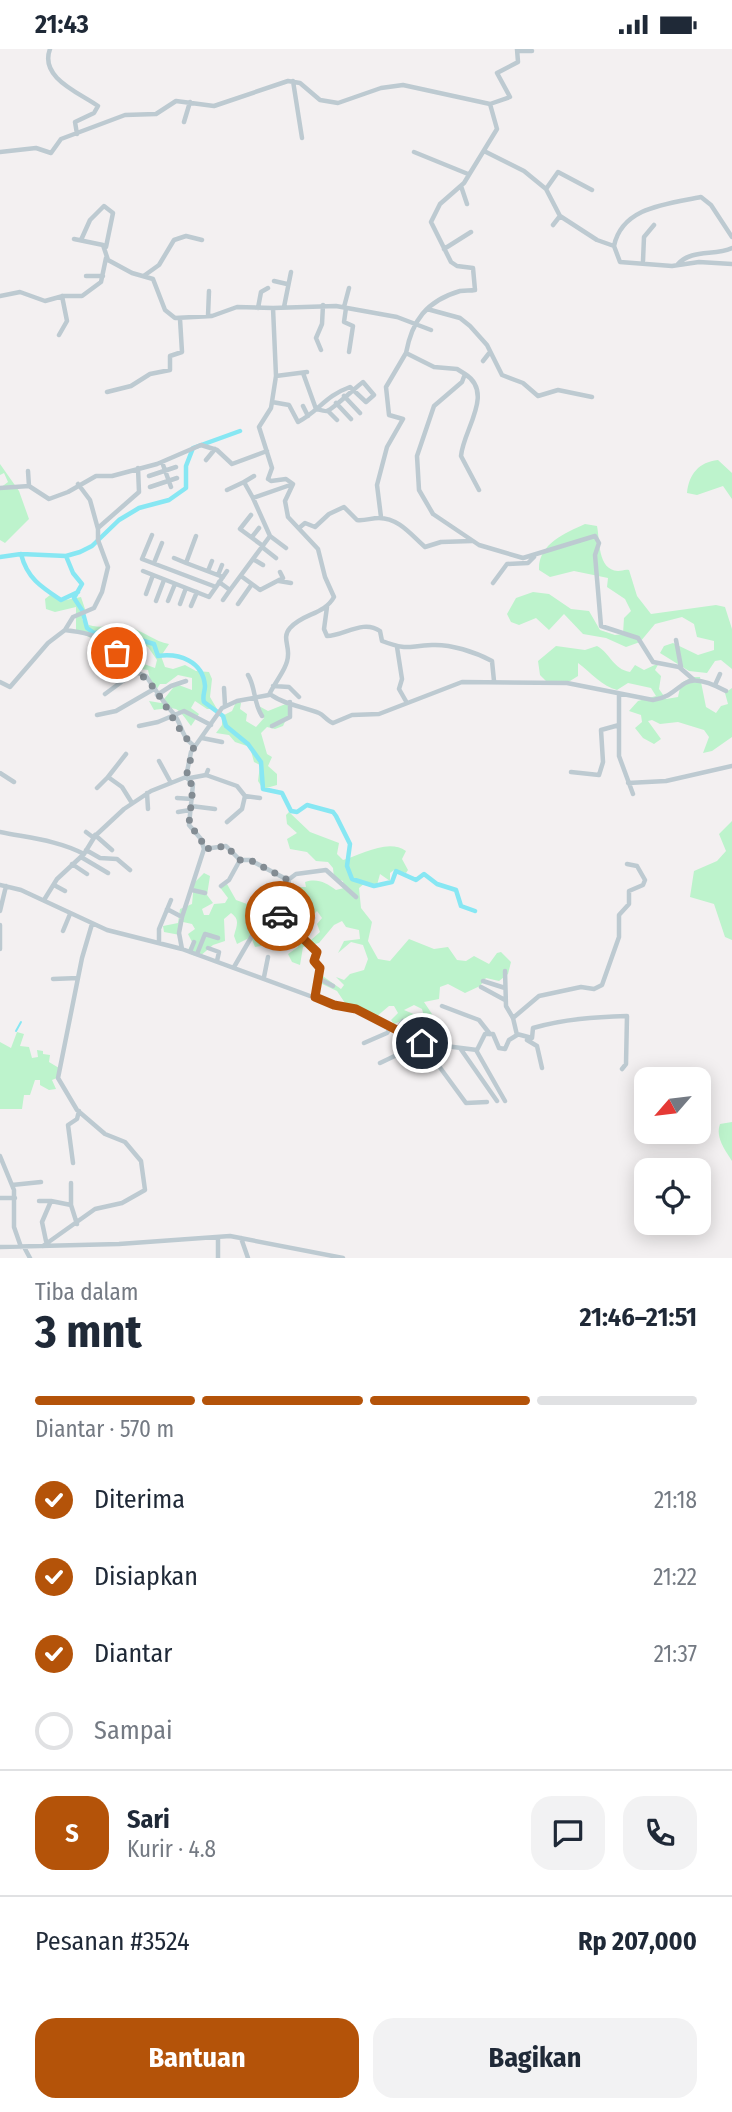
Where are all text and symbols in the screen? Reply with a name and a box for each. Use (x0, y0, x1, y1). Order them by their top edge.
text: 21:43 (35, 9, 89, 40)
pin (87, 623, 147, 683)
icon: bag (98, 634, 136, 672)
courier (245, 881, 315, 951)
icon: car (261, 897, 299, 935)
pin (392, 1013, 452, 1073)
icon: home (403, 1024, 441, 1062)
north arrow (634, 1067, 710, 1145)
map controls (634, 1067, 711, 1235)
button: locate (634, 1158, 711, 1235)
text: Tiba dalam (35, 1278, 138, 1306)
text: 21:46–21:51 (579, 1302, 697, 1333)
text: 3 mnt (35, 1304, 142, 1359)
text: Diantar · 570 m (35, 1415, 174, 1443)
icon: check (35, 1481, 73, 1519)
text: Diterima (94, 1484, 185, 1515)
text: 21:18 (654, 1486, 697, 1514)
icon: check (35, 1558, 73, 1596)
text: Disiapkan (94, 1561, 198, 1592)
text: 21:22 (653, 1563, 697, 1591)
icon: check (35, 1635, 73, 1673)
text: Diantar (94, 1638, 172, 1669)
text: 21:37 (654, 1640, 697, 1668)
text: Sampai (94, 1715, 173, 1746)
button: chat (531, 1796, 605, 1870)
button: phone (623, 1796, 697, 1870)
text: Sari (127, 1804, 170, 1835)
text: S (65, 1818, 79, 1849)
text: Kurir · 4.8 (127, 1835, 216, 1863)
text: Pesanan #3524 (35, 1926, 190, 1957)
text: Rp 207,000 (578, 1926, 697, 1957)
button: Bantuan (35, 2018, 359, 2098)
button: Bagikan (373, 2018, 697, 2098)

